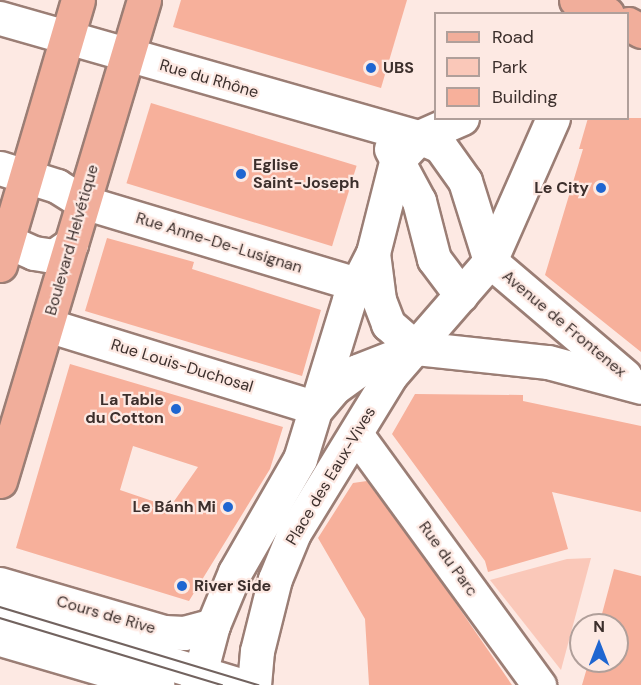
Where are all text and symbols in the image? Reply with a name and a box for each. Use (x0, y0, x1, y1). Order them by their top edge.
legend (434, 12, 629, 120)
text: Road (492, 25, 534, 49)
text: Park (492, 55, 528, 79)
street label: Rue du Rhône (157, 56, 261, 102)
place label: UBS (383, 58, 414, 78)
marker: UBS (364, 61, 378, 75)
text: Building (492, 85, 557, 109)
place label: Eglise Saint-Joseph (253, 155, 359, 193)
street label: Boulevard Helvétique (41, 162, 103, 318)
marker: Eglise Saint-Joseph (234, 167, 248, 181)
place label: Le City (534, 178, 589, 198)
marker: Le City (594, 181, 608, 195)
street label: Rue Anne-De-Lusignan (133, 209, 305, 277)
street label: Avenue de Frontenex (498, 267, 630, 381)
street label: Rue Louis-Duchosal (109, 335, 255, 397)
place label: La Table du Cotton (85, 390, 164, 428)
marker: La Table du Cotton (169, 402, 183, 416)
street label: Place des Eaux-Vives (282, 403, 380, 549)
place label: Le Bánh Mi (132, 497, 216, 517)
marker: Le Bánh Mi (221, 500, 235, 514)
street label: Rue du Parc (414, 518, 482, 600)
place label: River Side (194, 576, 271, 596)
marker: River Side (175, 579, 189, 593)
street label: Cours de Rive (54, 592, 158, 638)
north arrow (569, 613, 629, 673)
text: N (593, 616, 605, 637)

